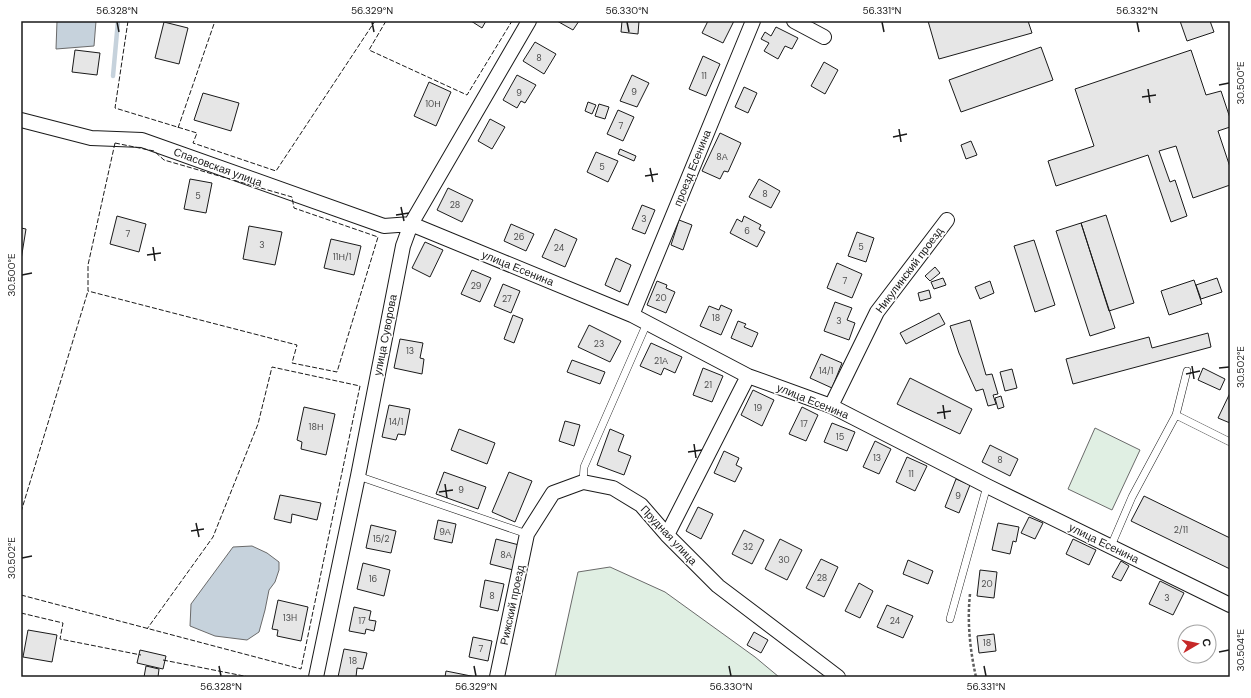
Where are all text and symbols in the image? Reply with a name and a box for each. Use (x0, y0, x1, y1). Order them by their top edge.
text: 56.328°N (96, 4, 138, 17)
text: 56.329°N (351, 4, 393, 17)
text: 56.330°N (606, 4, 649, 17)
text: 56.331°N (862, 4, 902, 17)
text: 56.332°N (1116, 4, 1158, 17)
house number: 8 (536, 52, 542, 64)
text: 30.500°E (1234, 61, 1247, 105)
house number: 11 (701, 70, 707, 82)
house number: 9 (631, 86, 637, 98)
house number: 9 (516, 87, 522, 99)
house number: 10Н (425, 98, 441, 110)
house number: 7 (619, 120, 624, 132)
street label: проезд Есенина (670, 127, 714, 208)
street label: Спасовская улица (172, 144, 265, 190)
house number: 8А (716, 151, 728, 163)
house number: 5 (599, 161, 605, 173)
house number: 8 (762, 188, 768, 200)
house number: 5 (195, 190, 201, 202)
house number: 28 (450, 199, 460, 211)
house number: 3 (641, 213, 647, 225)
street label: Никулинский проезд (872, 224, 946, 316)
house number: 6 (744, 225, 750, 237)
house number: 7 (126, 228, 131, 240)
house number: 26 (514, 231, 525, 243)
house number: 3 (259, 239, 265, 251)
house number: 5 (858, 241, 864, 253)
house number: 24 (554, 242, 565, 254)
street label: улица Есенина (480, 247, 557, 289)
house number: 11Н/1 (333, 251, 351, 263)
text: 30.500°E (5, 253, 18, 297)
house number: 7 (843, 275, 848, 287)
house number: 29 (471, 280, 482, 292)
street label: улица Суворова (370, 292, 400, 377)
house number: 20 (655, 292, 667, 304)
house number: 27 (502, 293, 512, 305)
house number: 18 (712, 312, 720, 324)
house number: 3 (836, 315, 842, 327)
house number: 23 (594, 338, 604, 350)
house number: 13 (406, 345, 414, 357)
text: 30.502°E (1234, 346, 1247, 388)
house number: 21А (654, 355, 668, 367)
house number: 14/1 (819, 365, 833, 377)
house number: 21 (704, 379, 712, 391)
street label: улица Есенина (775, 380, 852, 422)
house number: 19 (754, 402, 763, 414)
house number: 14/1 (389, 416, 403, 428)
house number: 17 (800, 418, 808, 430)
house number: 18Н (309, 421, 323, 433)
house number: 15 (836, 431, 844, 443)
house number: 13 (873, 452, 881, 464)
house number: 8 (997, 454, 1003, 466)
house number: 11 (908, 468, 914, 480)
house number: 9 (458, 484, 464, 496)
house number: 9 (955, 490, 961, 502)
street label: Прудная улица (638, 502, 701, 568)
street label: улица Есенина (1067, 520, 1142, 566)
house number: 2/11 (1174, 524, 1188, 536)
house number: 9А (439, 526, 451, 538)
house number: 15/2 (373, 533, 389, 545)
text: 30.502°E (5, 537, 18, 579)
house number: 32 (743, 541, 753, 553)
house number: 8А (500, 549, 512, 561)
house number: 30 (778, 554, 790, 566)
street label: Рижский проезд (497, 563, 527, 646)
house number: 28 (817, 572, 827, 584)
house number: 16 (369, 573, 378, 585)
house number: 20 (981, 578, 993, 590)
house number: 8 (489, 590, 495, 602)
house number: 3 (1164, 592, 1170, 604)
house number: 13H (283, 612, 297, 624)
house number: 17 (358, 615, 366, 627)
house number: 24 (890, 615, 901, 627)
north arrow (1177, 624, 1217, 664)
text: 30.504°E (1234, 628, 1247, 671)
house number: 18 (983, 637, 991, 649)
text: С (1199, 637, 1214, 648)
house number: 7 (479, 643, 484, 655)
house number: 18 (349, 655, 357, 667)
text: 56.328°N (200, 680, 242, 693)
text: 56.329°N (455, 680, 497, 693)
text: 56.330°N (710, 680, 753, 693)
text: 56.331°N (966, 680, 1006, 693)

